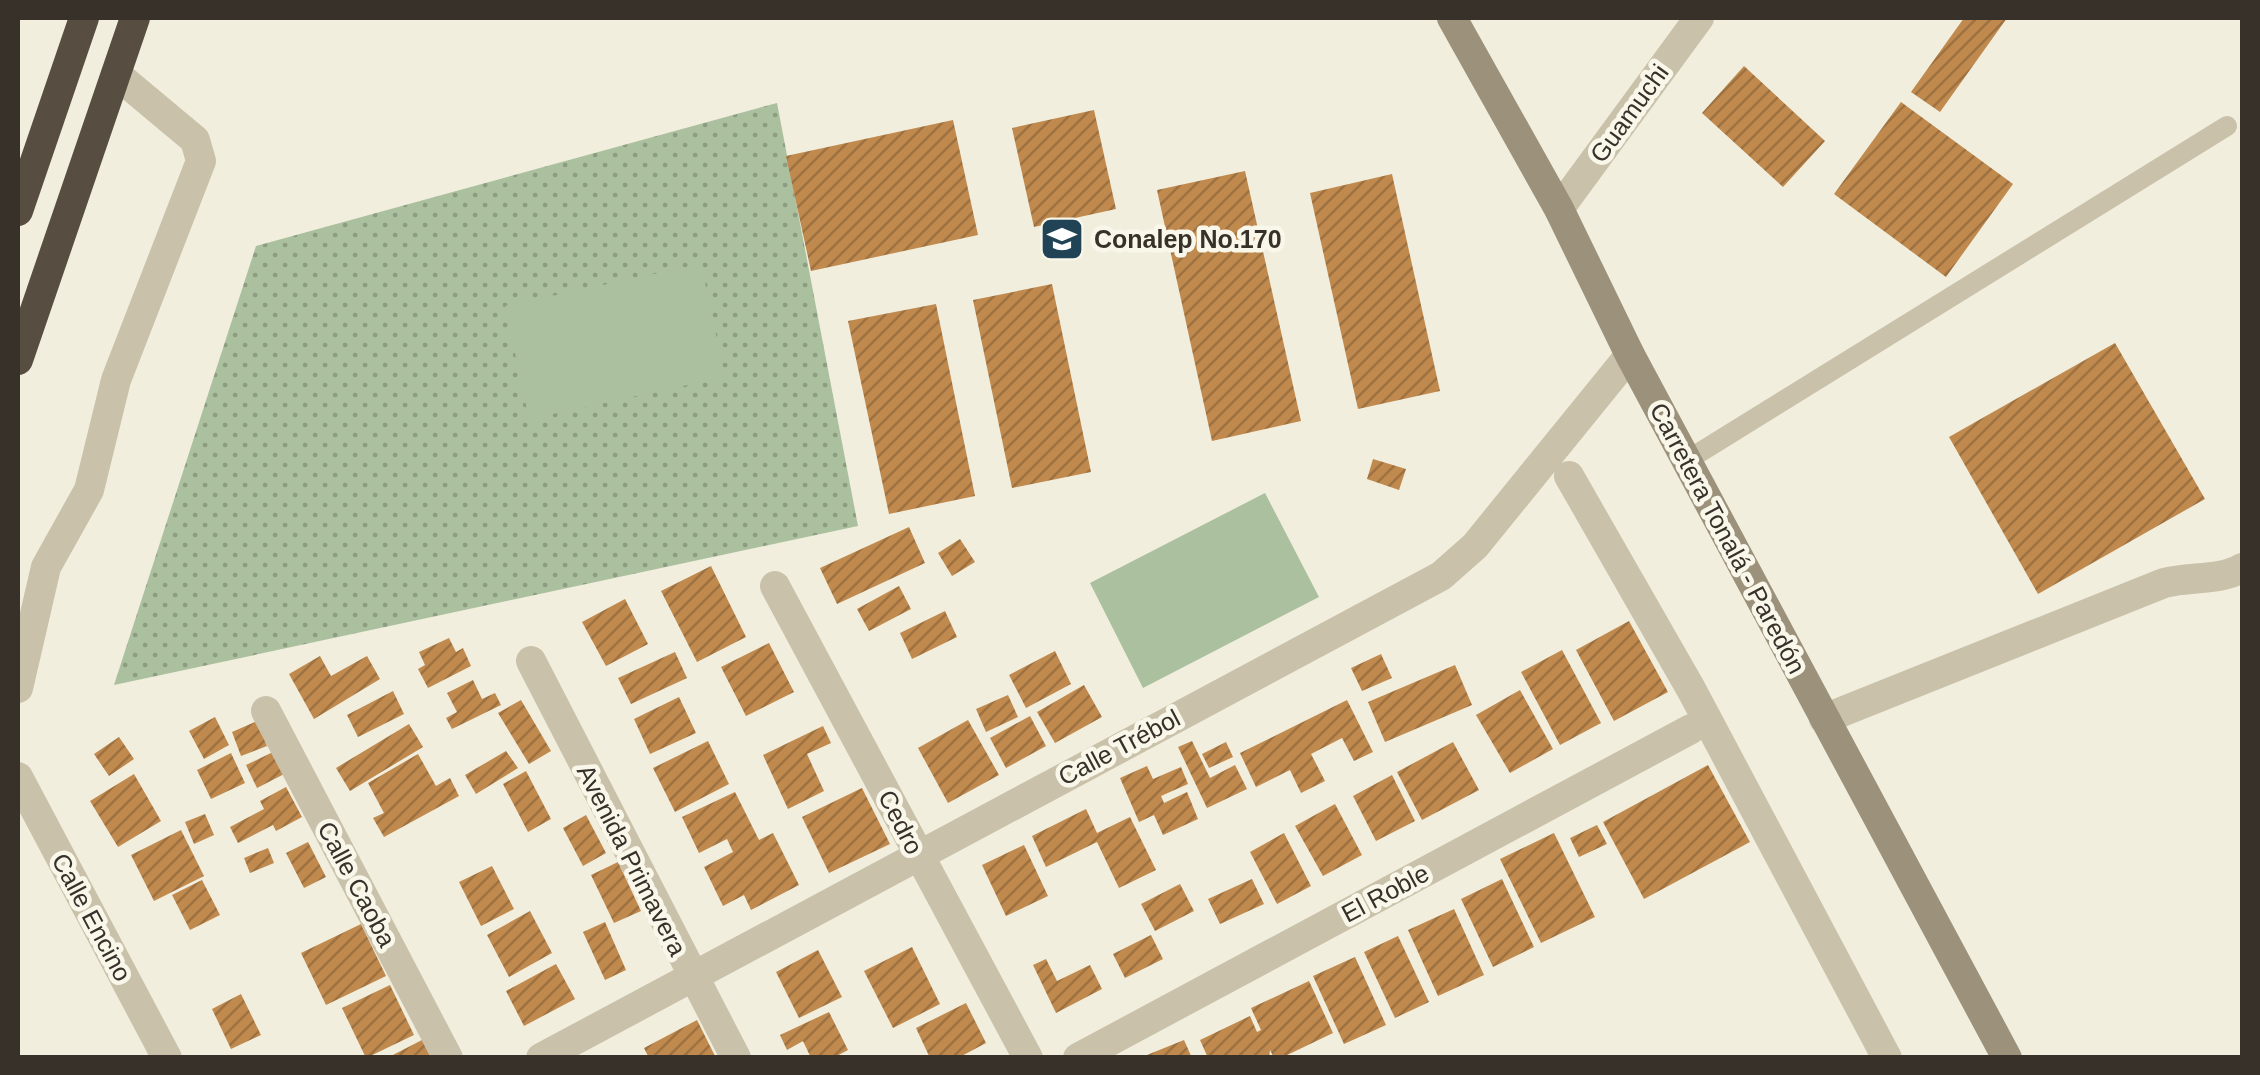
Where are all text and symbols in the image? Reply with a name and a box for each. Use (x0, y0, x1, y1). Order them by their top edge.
street label: Guamuchi (1584, 59, 1674, 167)
school or university icon: Conalep No.170 (1039, 216, 1085, 262)
place label: Conalep No.170 (1094, 225, 1282, 253)
street label: Carretera Tonalá - Paredón (1645, 398, 1811, 678)
street label: Calle Trébol (1054, 703, 1184, 791)
street label: Avenida Primavera (572, 760, 692, 960)
street label: Cedro (873, 785, 929, 859)
street label: Calle Caoba (312, 817, 402, 951)
street label: Calle Encino (47, 848, 137, 986)
street label: El Roble (1337, 858, 1433, 928)

